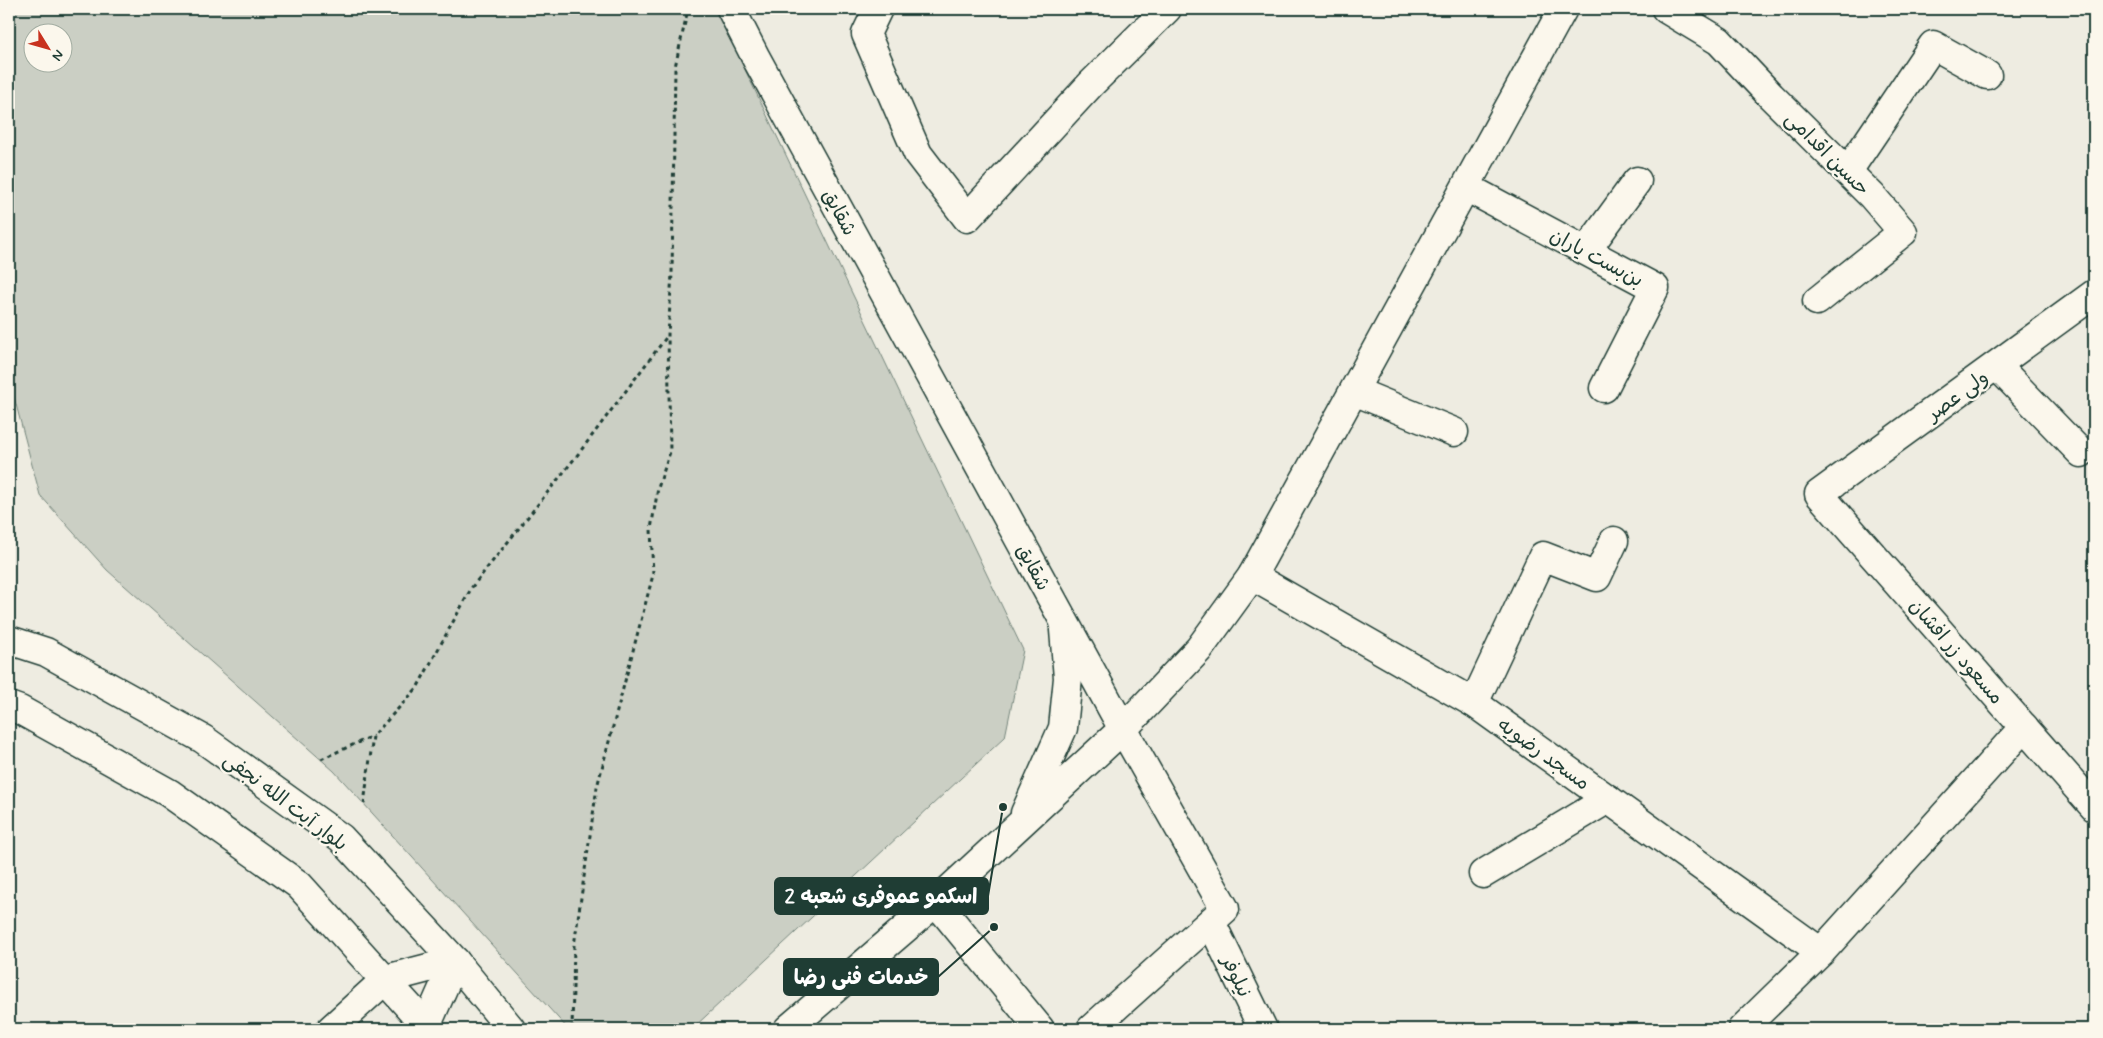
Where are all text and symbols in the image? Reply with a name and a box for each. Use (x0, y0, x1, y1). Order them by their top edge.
north arrow (22, 22, 72, 72)
text: N (48, 46, 68, 64)
street label: حسین اقدامی (1779, 106, 1875, 202)
street label: شقایق (815, 185, 862, 241)
street label: بن‌بست یاران (1545, 222, 1648, 294)
street label: ولی عصر (1920, 364, 1994, 429)
street label: شقایق (1009, 540, 1056, 596)
street label: مسعود زر افشان (1902, 593, 2009, 711)
street label: مسجد رضویه (1491, 711, 1595, 797)
street label: بلوار آیت الله نجفی (217, 747, 353, 858)
callout: اسکمو عموفری شعبه 2 (775, 878, 988, 914)
text: اسکمو عموفری شعبه 2 (785, 883, 977, 911)
street label: نیلوفر (1213, 949, 1257, 1002)
callout: خدمات فنی رضا (784, 959, 938, 995)
text: خدمات فنی رضا (794, 964, 928, 992)

